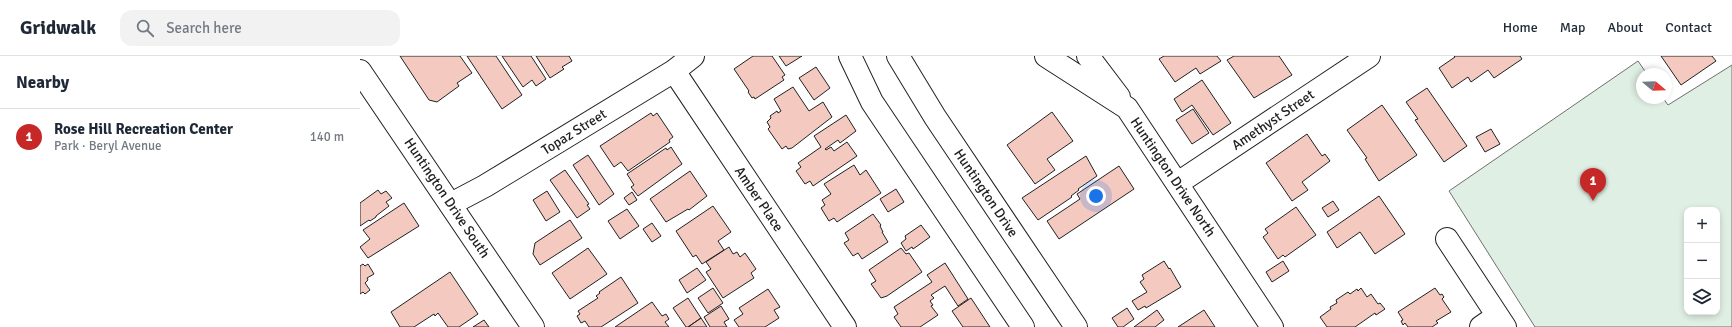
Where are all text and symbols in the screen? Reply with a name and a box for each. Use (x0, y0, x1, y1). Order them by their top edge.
search box (120, 10, 400, 46)
text: Gridwalk (20, 16, 96, 40)
icon: search (134, 17, 156, 39)
text: Search here (166, 19, 242, 37)
text: Home (1503, 19, 1538, 36)
text: Map (1560, 19, 1585, 36)
text: About (1607, 19, 1643, 36)
text: Contact (1665, 19, 1712, 36)
north arrow (1636, 68, 1672, 104)
text: Nearby (16, 72, 69, 93)
street label: Amethyst Street (1228, 86, 1318, 154)
street label: Topaz Street (538, 105, 610, 159)
street label: Huntington Drive North (1127, 114, 1219, 240)
text: Rose Hill Recreation Center (54, 120, 233, 138)
text: 1 (25, 129, 33, 145)
text: 140 m (310, 129, 344, 145)
street label: Huntington Drive South (401, 135, 493, 261)
text: Park · Beryl Avenue (54, 138, 162, 154)
street label: Huntington Drive (950, 146, 1022, 240)
street label: Amber Place (731, 163, 787, 235)
pin: 1 (1580, 168, 1606, 201)
your location (1086, 186, 1106, 206)
map controls (1684, 207, 1720, 315)
button: + (1684, 207, 1720, 243)
button: − (1684, 243, 1720, 279)
button: layers (1684, 279, 1720, 315)

